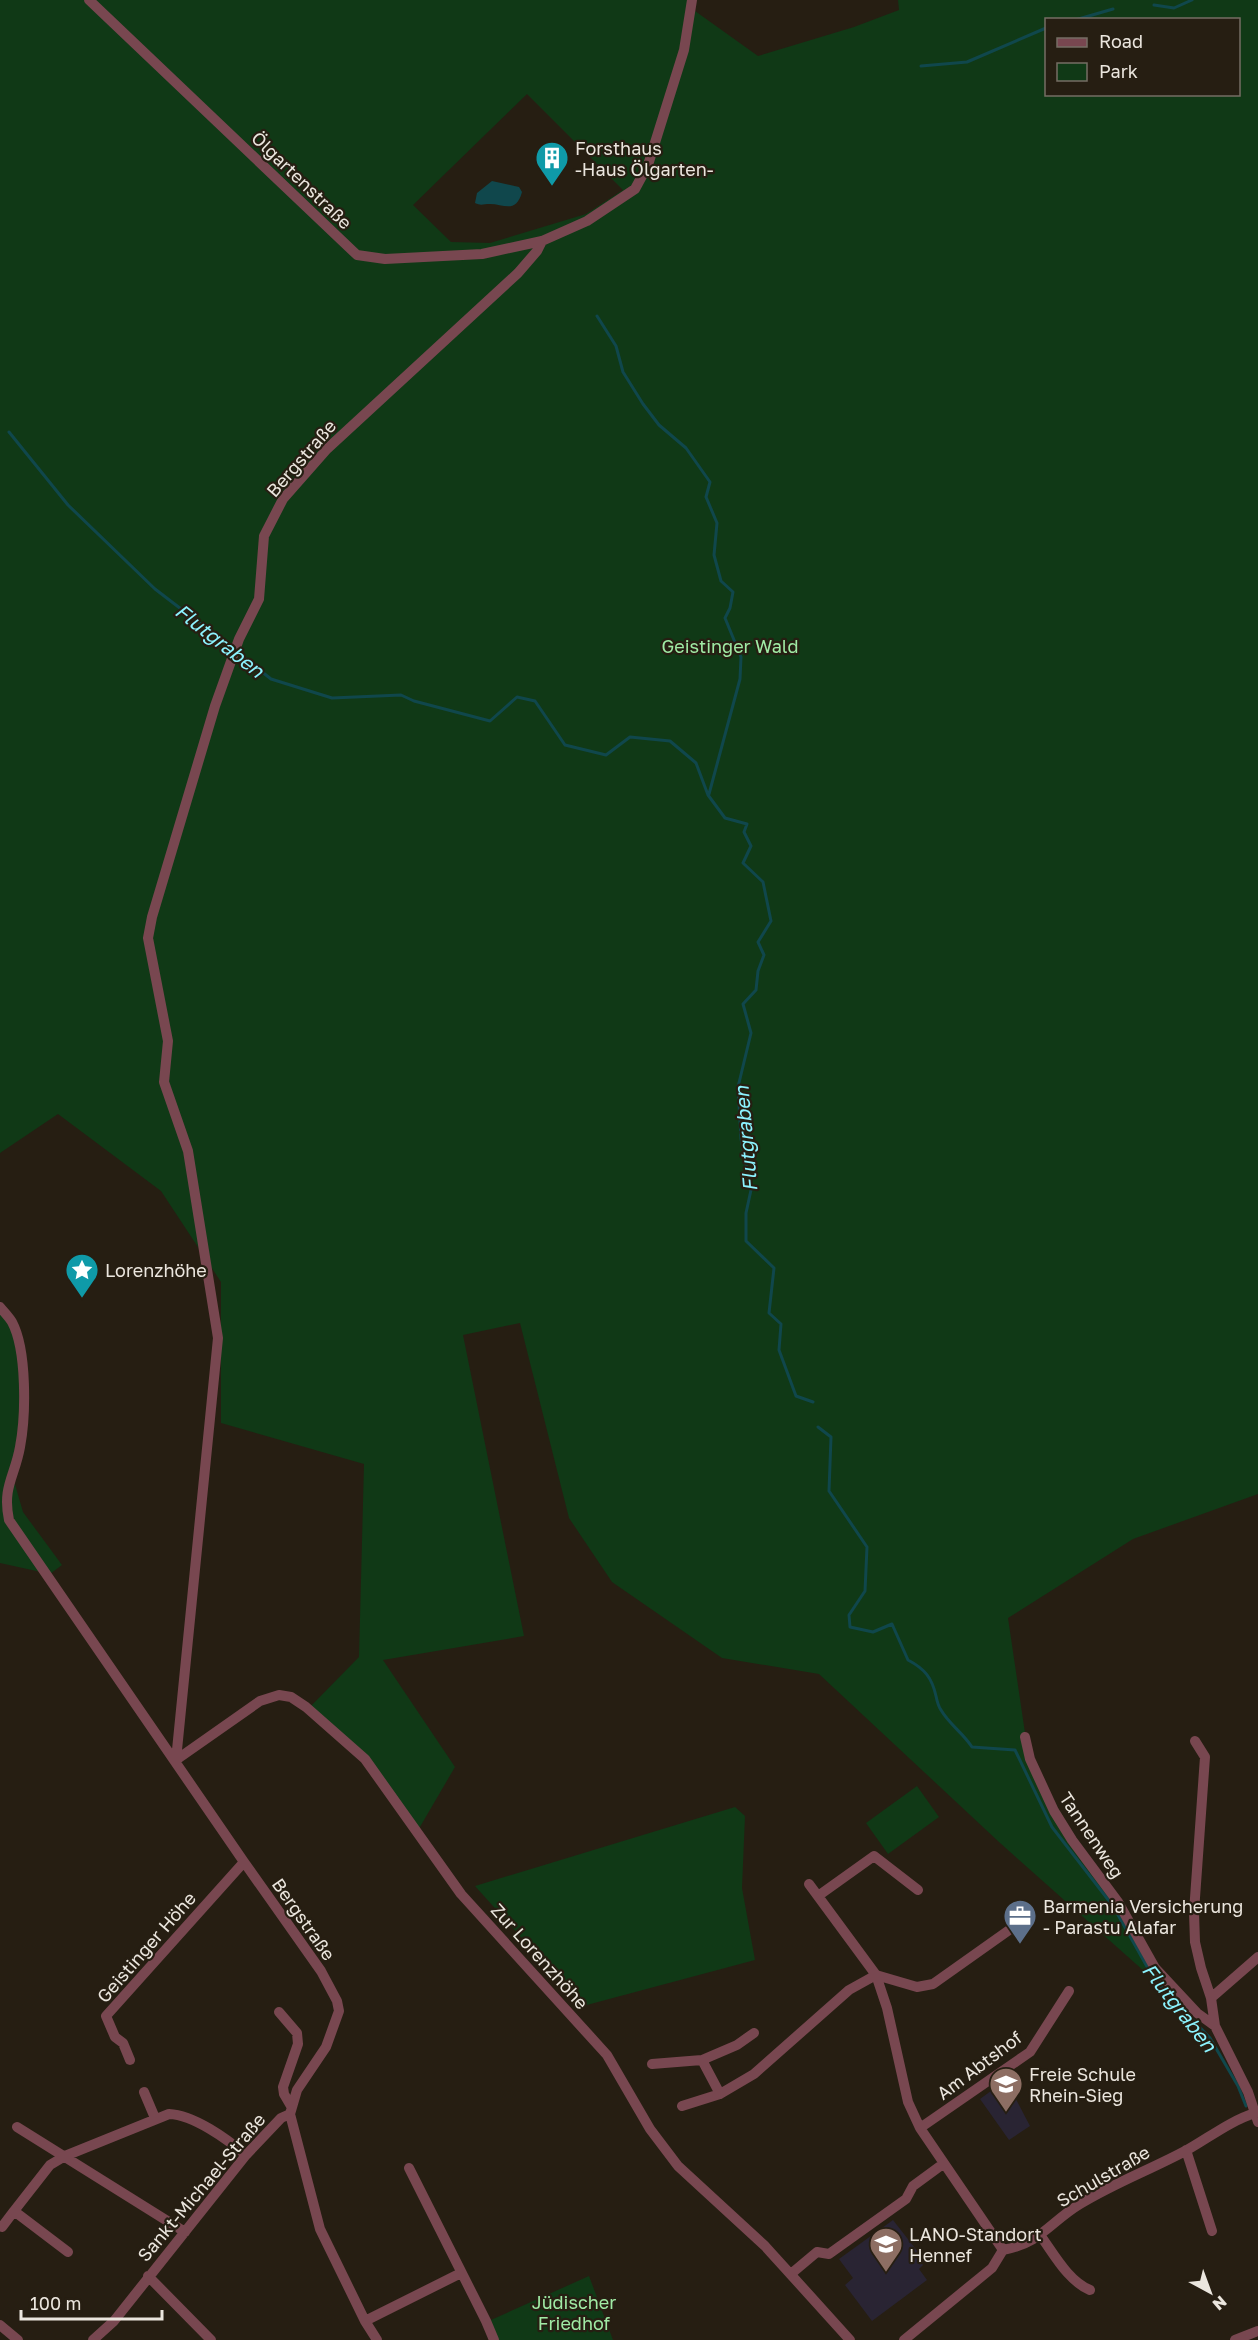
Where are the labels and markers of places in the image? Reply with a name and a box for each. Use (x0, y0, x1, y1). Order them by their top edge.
place label: Forsthaus -Haus Ölgarten- (575, 137, 714, 180)
building icon: Forsthaus -Haus Ölgarten- (534, 140, 570, 187)
place icon: Lorenzhöhe (64, 1252, 100, 1299)
place label: Lorenzhöhe (105, 1259, 207, 1281)
place label: Barmenia Versicherung - Parastu Alafar (1043, 1895, 1243, 1938)
office icon: Barmenia Versicherung - Parastu Alafar (1002, 1898, 1038, 1945)
place label: Freie Schule Rhein-Sieg (1029, 2063, 1136, 2106)
school or university icon: Freie Schule Rhein-Sieg (988, 2066, 1024, 2113)
place label: LANO-Standort Hennef (909, 2223, 1042, 2266)
school or university icon: LANO-Standort Hennef (868, 2226, 904, 2273)

